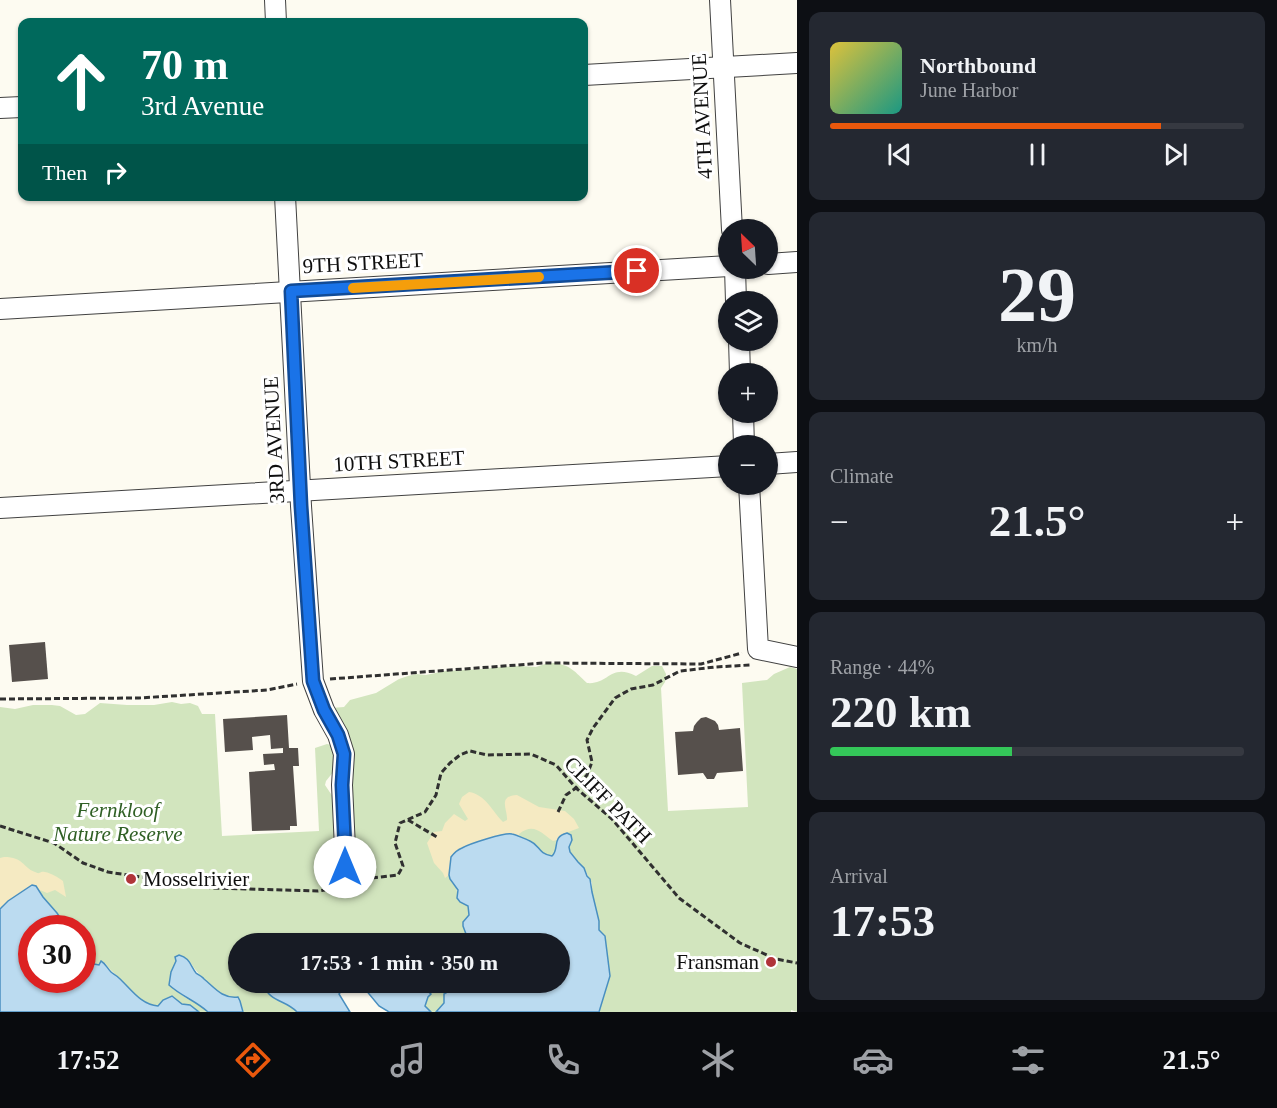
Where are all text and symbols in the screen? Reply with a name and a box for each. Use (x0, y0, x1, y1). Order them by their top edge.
icon: ahead (42, 42, 120, 120)
text: 70 m (141, 42, 229, 88)
street label: 4TH AVENUE (687, 52, 717, 180)
text: Northbound (920, 53, 1036, 78)
text: June Harbor (920, 79, 1018, 101)
text: 3rd Avenue (141, 91, 264, 121)
icon: previous (883, 138, 916, 171)
icon: pause (1021, 138, 1054, 171)
icon: next (1159, 138, 1192, 171)
icon: right (99, 156, 132, 189)
text: Then (42, 160, 87, 185)
north arrow (718, 219, 778, 279)
map controls (718, 219, 778, 495)
pin (611, 245, 662, 296)
street label: 9TH STREET (302, 248, 424, 278)
text: 29 (998, 251, 1076, 338)
icon: arrive (620, 254, 653, 287)
button: layers (718, 291, 778, 351)
text: km/h (1016, 334, 1058, 356)
button: + (718, 363, 778, 423)
street label: 3RD AVENUE (259, 376, 289, 504)
button: − (718, 435, 778, 495)
street label: 10TH STREET (333, 446, 465, 476)
text: Climate (830, 465, 893, 487)
text: 21.5° (989, 496, 1085, 546)
text: − (830, 504, 849, 540)
text: + (1225, 504, 1244, 540)
text: Range · 44% (830, 656, 934, 678)
text: 220 km (830, 687, 971, 737)
street label: CLIFF PATH (560, 752, 656, 848)
park label: Fernkloof Nature Reserve (52, 798, 183, 846)
position arrow (313, 835, 377, 899)
text: Arrival (830, 865, 888, 887)
place label: Mosselrivier (143, 867, 249, 891)
marker: Mosselrivier (124, 872, 138, 886)
text: 17:53 (830, 896, 935, 946)
speed limit sign: 30 (18, 915, 96, 993)
text: 17:53 · 1 min · 350 m (300, 950, 498, 975)
place label: Fransman (676, 950, 759, 974)
marker: Fransman (764, 955, 778, 969)
icon: directions (232, 1039, 274, 1081)
icon: music (387, 1039, 429, 1081)
icon: phone (542, 1039, 584, 1081)
icon: climate (697, 1039, 739, 1081)
icon: car (852, 1039, 894, 1081)
icon: filters (1007, 1039, 1049, 1081)
text: 17:52 (56, 1045, 119, 1075)
text: 21.5° (1162, 1045, 1220, 1075)

